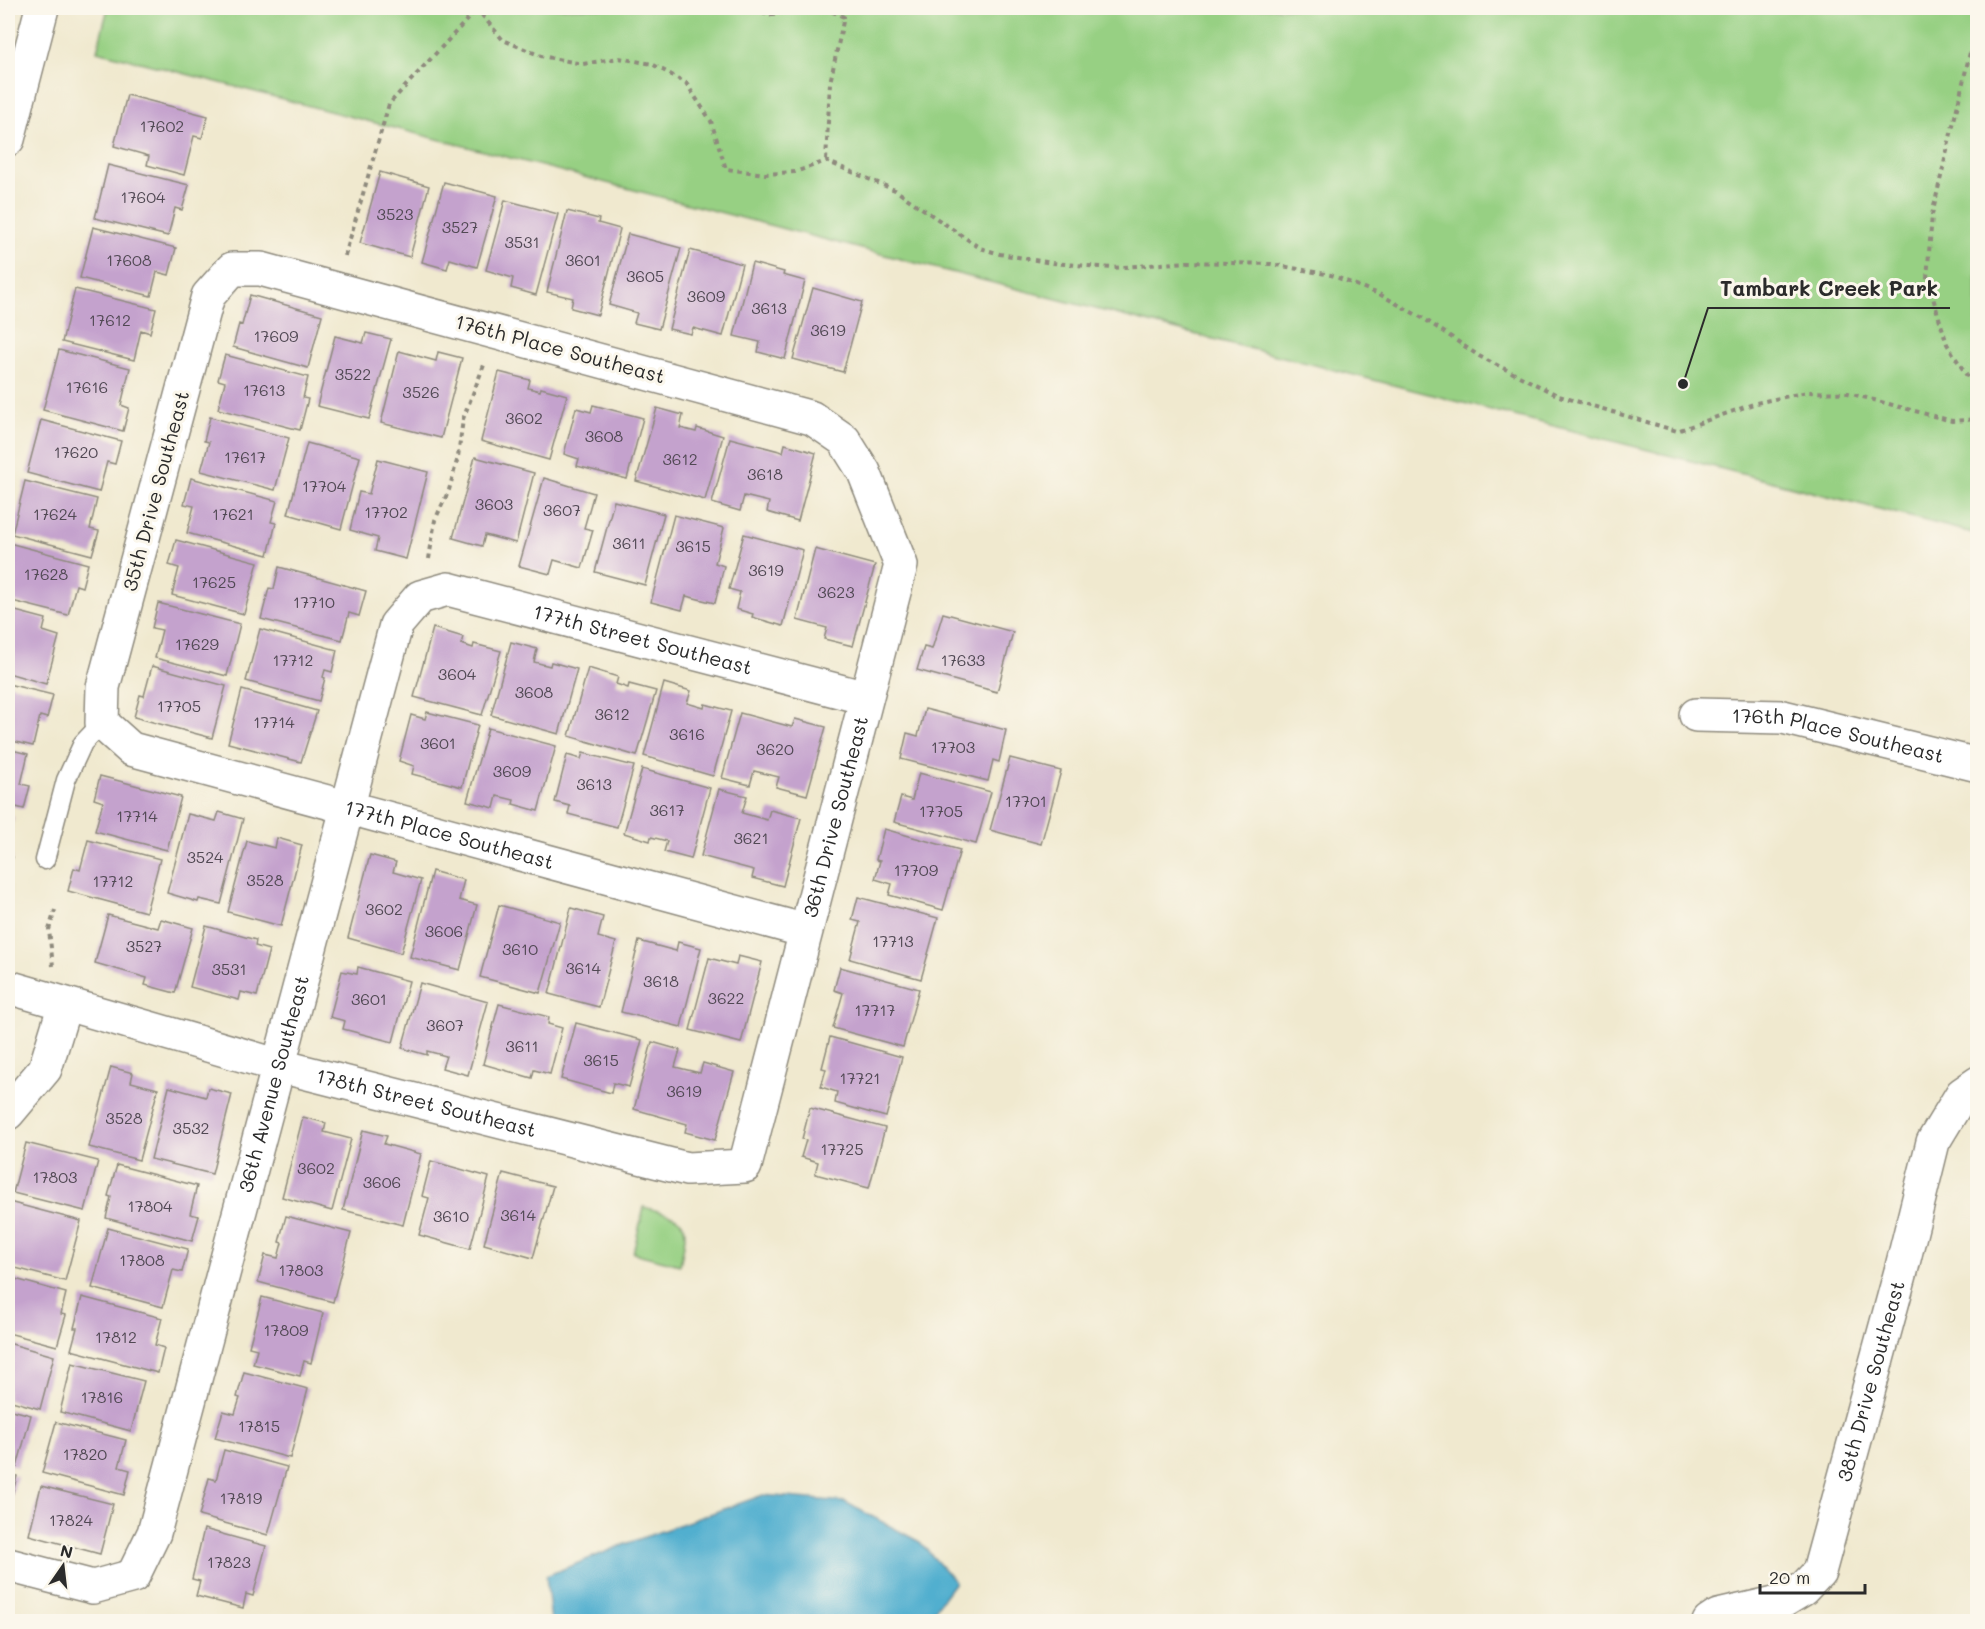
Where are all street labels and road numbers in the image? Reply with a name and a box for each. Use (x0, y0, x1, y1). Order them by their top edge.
street label: 176th Place Southeast (452, 307, 668, 389)
street label: 35th Drive Southeast (116, 388, 194, 594)
street label: 177th Street Southeast (531, 598, 755, 680)
street label: 176th Place Southeast (1731, 702, 1947, 768)
street label: 36th Drive Southeast (796, 713, 873, 920)
street label: 177th Place Southeast (342, 793, 557, 874)
street label: 36th Avenue Southeast (231, 972, 314, 1195)
street label: 178th Street Southeast (313, 1062, 539, 1142)
street label: 38th Drive Southeast (1830, 1277, 1910, 1484)

